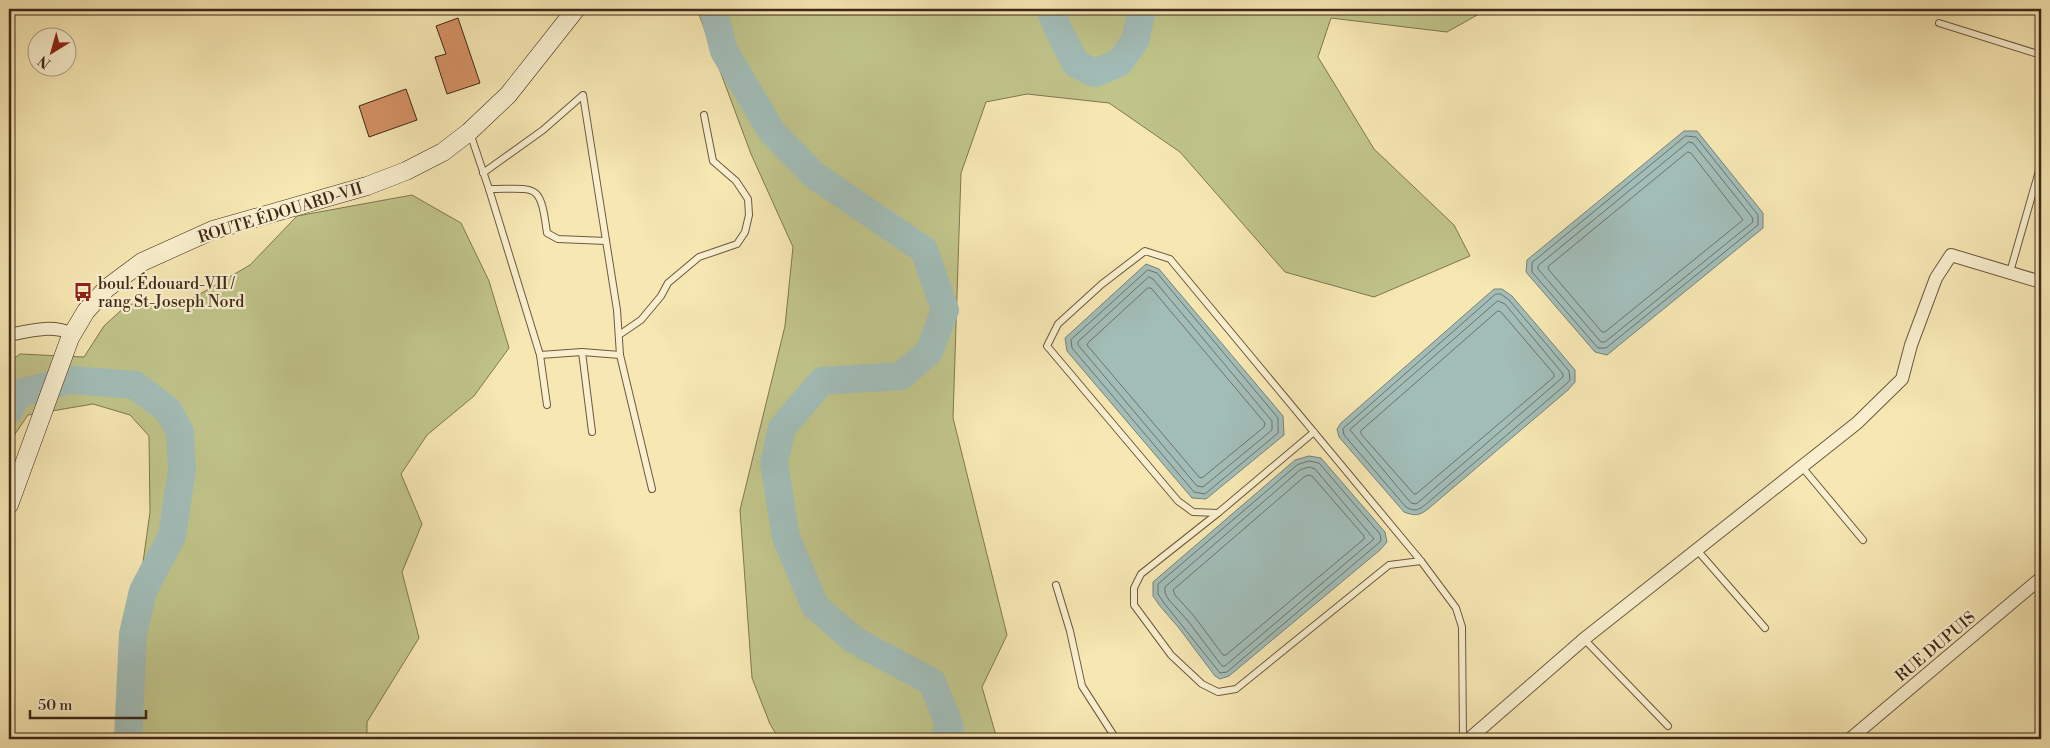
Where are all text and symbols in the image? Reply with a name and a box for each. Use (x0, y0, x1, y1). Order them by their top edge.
north arrow (28, 28, 78, 78)
text: N (35, 51, 55, 72)
street label: ROUTE ÉDOUARD-VII (195, 176, 365, 248)
place label: boul. Édouard-VII / rang St-Joseph Nord (98, 272, 244, 312)
bus stop icon: boul. Édouard-VII / rang St-Joseph Nord (72, 281, 94, 303)
street label: RUE DUPUIS (1891, 607, 1980, 686)
scale bar (30, 688, 146, 720)
text: 50 m (38, 696, 72, 715)

